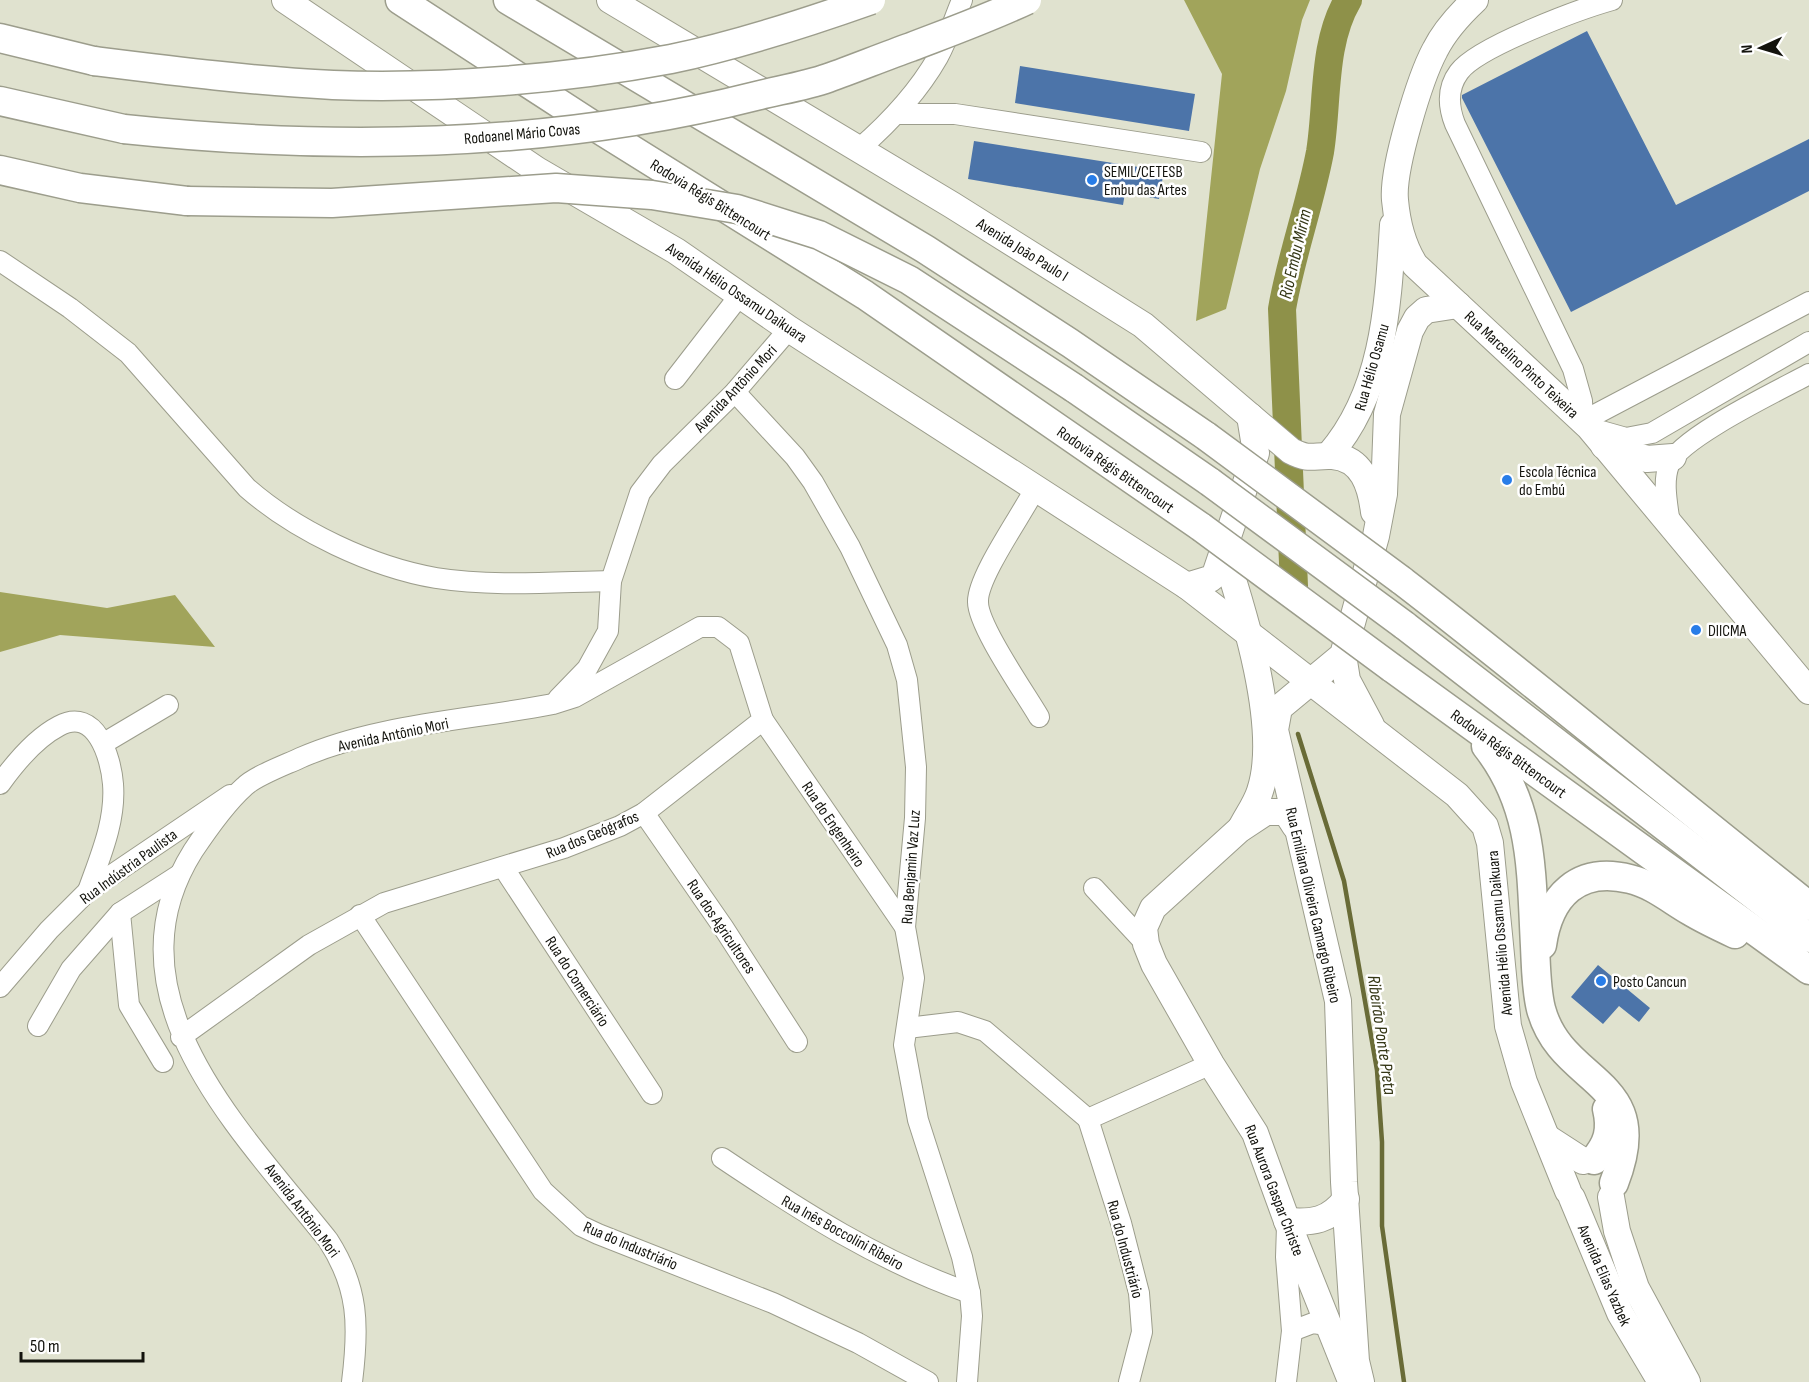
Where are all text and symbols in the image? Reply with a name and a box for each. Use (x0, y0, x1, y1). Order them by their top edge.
north arrow (1731, 18, 1791, 78)
text: N (1738, 44, 1757, 54)
street label: Rodoanel Mário Covas (463, 120, 581, 149)
street label: Rodovia Régis Bittencourt (646, 156, 774, 245)
place label: SEMIL/CETESB Embu das Artes (1104, 163, 1187, 200)
marker: SEMIL/CETESB Embu das Artes (1085, 173, 1099, 187)
water label: Rio Embu Mirim (1275, 207, 1316, 301)
street label: Avenida João Paulo I (972, 214, 1072, 286)
street label: Avenida Hélio Ossamu Daikuara (661, 239, 810, 347)
street label: Rua Marcelino Pinto Teixeira (1460, 307, 1582, 423)
street label: Rua Hélio Osamu (1351, 322, 1394, 413)
street label: Avenida Antônio Mori (690, 341, 781, 437)
street label: Rodovia Régis Bittencourt (1053, 423, 1177, 518)
place label: Escola Técnica do Embú (1519, 463, 1596, 500)
marker: Escola Técnica do Embú (1500, 473, 1514, 487)
place label: DIICMA (1708, 622, 1747, 641)
marker: DIICMA (1689, 623, 1703, 637)
street label: Rodovia Régis Bittencourt (1447, 706, 1570, 803)
street label: Avenida Antônio Mori (335, 714, 450, 757)
street label: Rua do Engenheiro (797, 779, 868, 871)
street label: Rua Emiliana Oliveira Camargo Ribeiro (1281, 806, 1344, 1005)
street label: Rua dos Geógrafos (543, 807, 642, 863)
street label: Rua Benjamin Vaz Luz (898, 809, 925, 925)
street label: Rua Indústria Paulista (77, 826, 181, 909)
street label: Avenida Hélio Ossamu Daikuara (1484, 850, 1517, 1017)
street label: Rua dos Agricultores (682, 876, 759, 978)
street label: Rua do Comerciário (541, 933, 613, 1030)
place label: Posto Cancun (1613, 973, 1687, 992)
water label: Ribeirão Ponte Preta (1363, 974, 1400, 1097)
marker: Posto Cancun (1594, 974, 1608, 988)
street label: Rua Aurora Gaspar Christe (1240, 1122, 1307, 1259)
street label: Avenida Antônio Mori (260, 1159, 343, 1262)
street label: Rua Inês Boccolini Ribeiro (778, 1192, 907, 1275)
street label: Rua do Industriário (1102, 1198, 1147, 1300)
street label: Rua do Industriário (580, 1218, 680, 1275)
street label: Avenida Elias Yazbek (1572, 1221, 1634, 1329)
scale bar (21, 1325, 142, 1363)
text: 50 m (30, 1336, 60, 1357)

